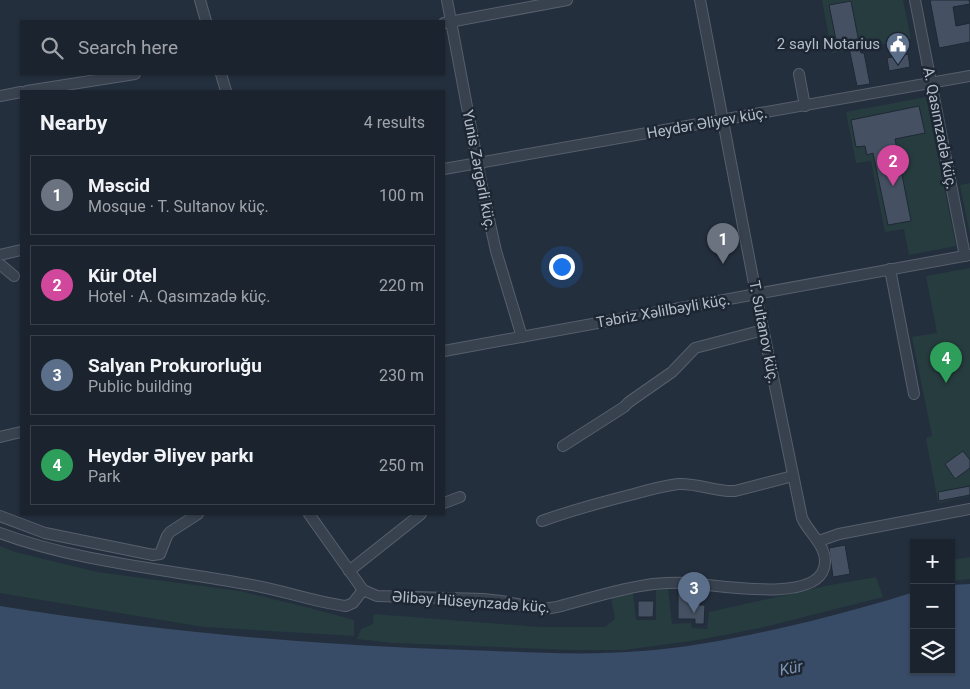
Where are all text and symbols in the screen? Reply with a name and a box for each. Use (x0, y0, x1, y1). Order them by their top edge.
search box (20, 20, 445, 75)
public building icon: 2 saylı Notarius (885, 31, 911, 65)
icon: search (38, 34, 66, 62)
place label: 2 saylı Notarius (777, 35, 880, 53)
text: Search here (78, 36, 178, 59)
street label: A. Qasımzadə küç. (919, 65, 961, 191)
street label: Heydər Əliyev küç. (645, 104, 769, 142)
street label: Yunis Zərgərli küç. (458, 108, 500, 232)
text: Nearby (40, 111, 107, 135)
text: 4 results (364, 113, 425, 132)
pin: 2 (877, 145, 909, 186)
text: Məscid (88, 174, 150, 197)
text: 1 (52, 186, 62, 205)
text: 100 m (379, 186, 424, 205)
text: Mosque · T. Sultanov küç. (88, 197, 269, 216)
pin: 1 (707, 223, 739, 264)
your location (549, 254, 575, 280)
text: Kür Otel (88, 264, 157, 287)
text: 2 (52, 276, 62, 295)
text: 220 m (379, 276, 424, 295)
street label: T. Sultanov küç. (745, 279, 783, 385)
text: Hotel · A. Qasımzadə küç. (88, 287, 270, 306)
street label: Təbriz Xəlilbəyli küç. (595, 290, 731, 332)
pin: 4 (930, 342, 962, 383)
text: Salyan Prokurorluğu (88, 354, 262, 377)
text: 3 (52, 366, 62, 385)
text: 230 m (379, 366, 424, 385)
text: Public building (88, 377, 192, 396)
text: Heydər Əliyev parkı (88, 444, 254, 467)
text: 4 (52, 456, 62, 475)
text: 250 m (379, 456, 424, 475)
text: Park (88, 467, 120, 486)
map controls (910, 539, 955, 674)
button: + (910, 539, 955, 584)
pin: 3 (678, 572, 710, 613)
button: − (910, 584, 955, 629)
street label: Əlibəy Hüseynzadə küç. (392, 588, 550, 616)
button: layers (910, 629, 955, 674)
water label: Kür (778, 656, 805, 679)

